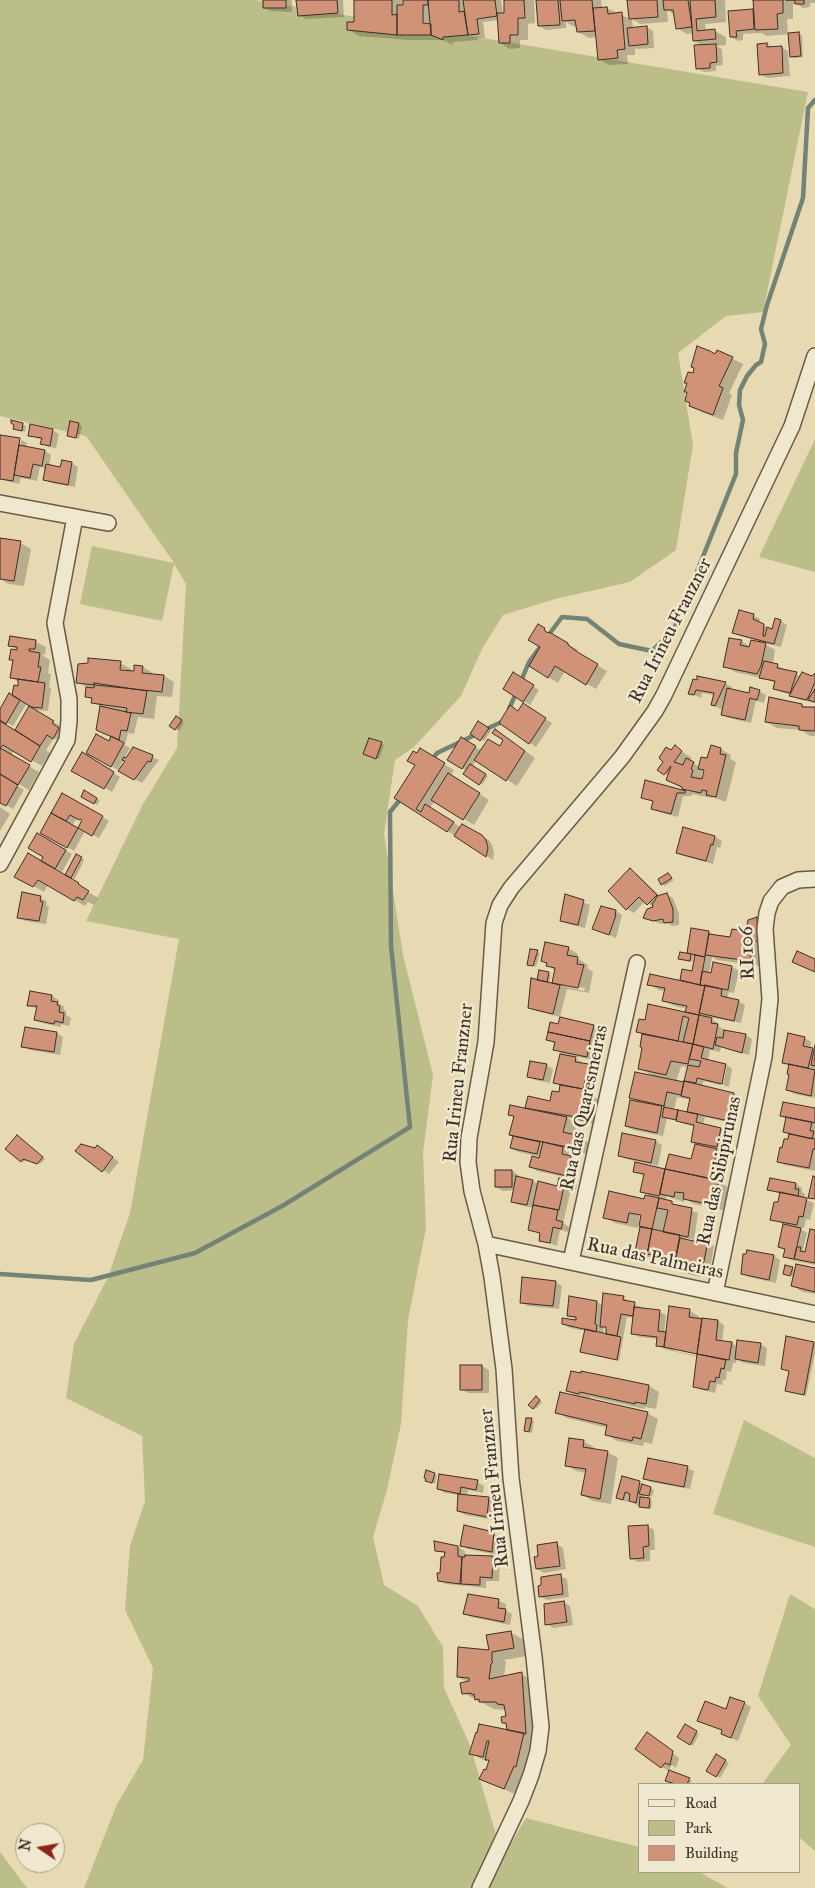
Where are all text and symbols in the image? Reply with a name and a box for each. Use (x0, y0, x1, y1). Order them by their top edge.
street label: Rua Irineu Franzner (625, 555, 717, 707)
street label: RI 106 (736, 926, 760, 980)
street label: Rua Irineu Franzner (439, 1002, 479, 1164)
street label: Rua das Quaresmeiras (556, 1023, 614, 1193)
street label: Rua das Sibipirunas (693, 1094, 747, 1248)
street label: Rua das Palmeiras (585, 1233, 725, 1285)
street label: Rua Irineu Franzner (475, 1407, 515, 1569)
legend (638, 1783, 800, 1873)
text: Road (685, 1794, 717, 1812)
text: Park (685, 1819, 712, 1837)
north arrow (15, 1823, 65, 1873)
text: N (16, 1837, 35, 1853)
text: Building (685, 1844, 738, 1862)

